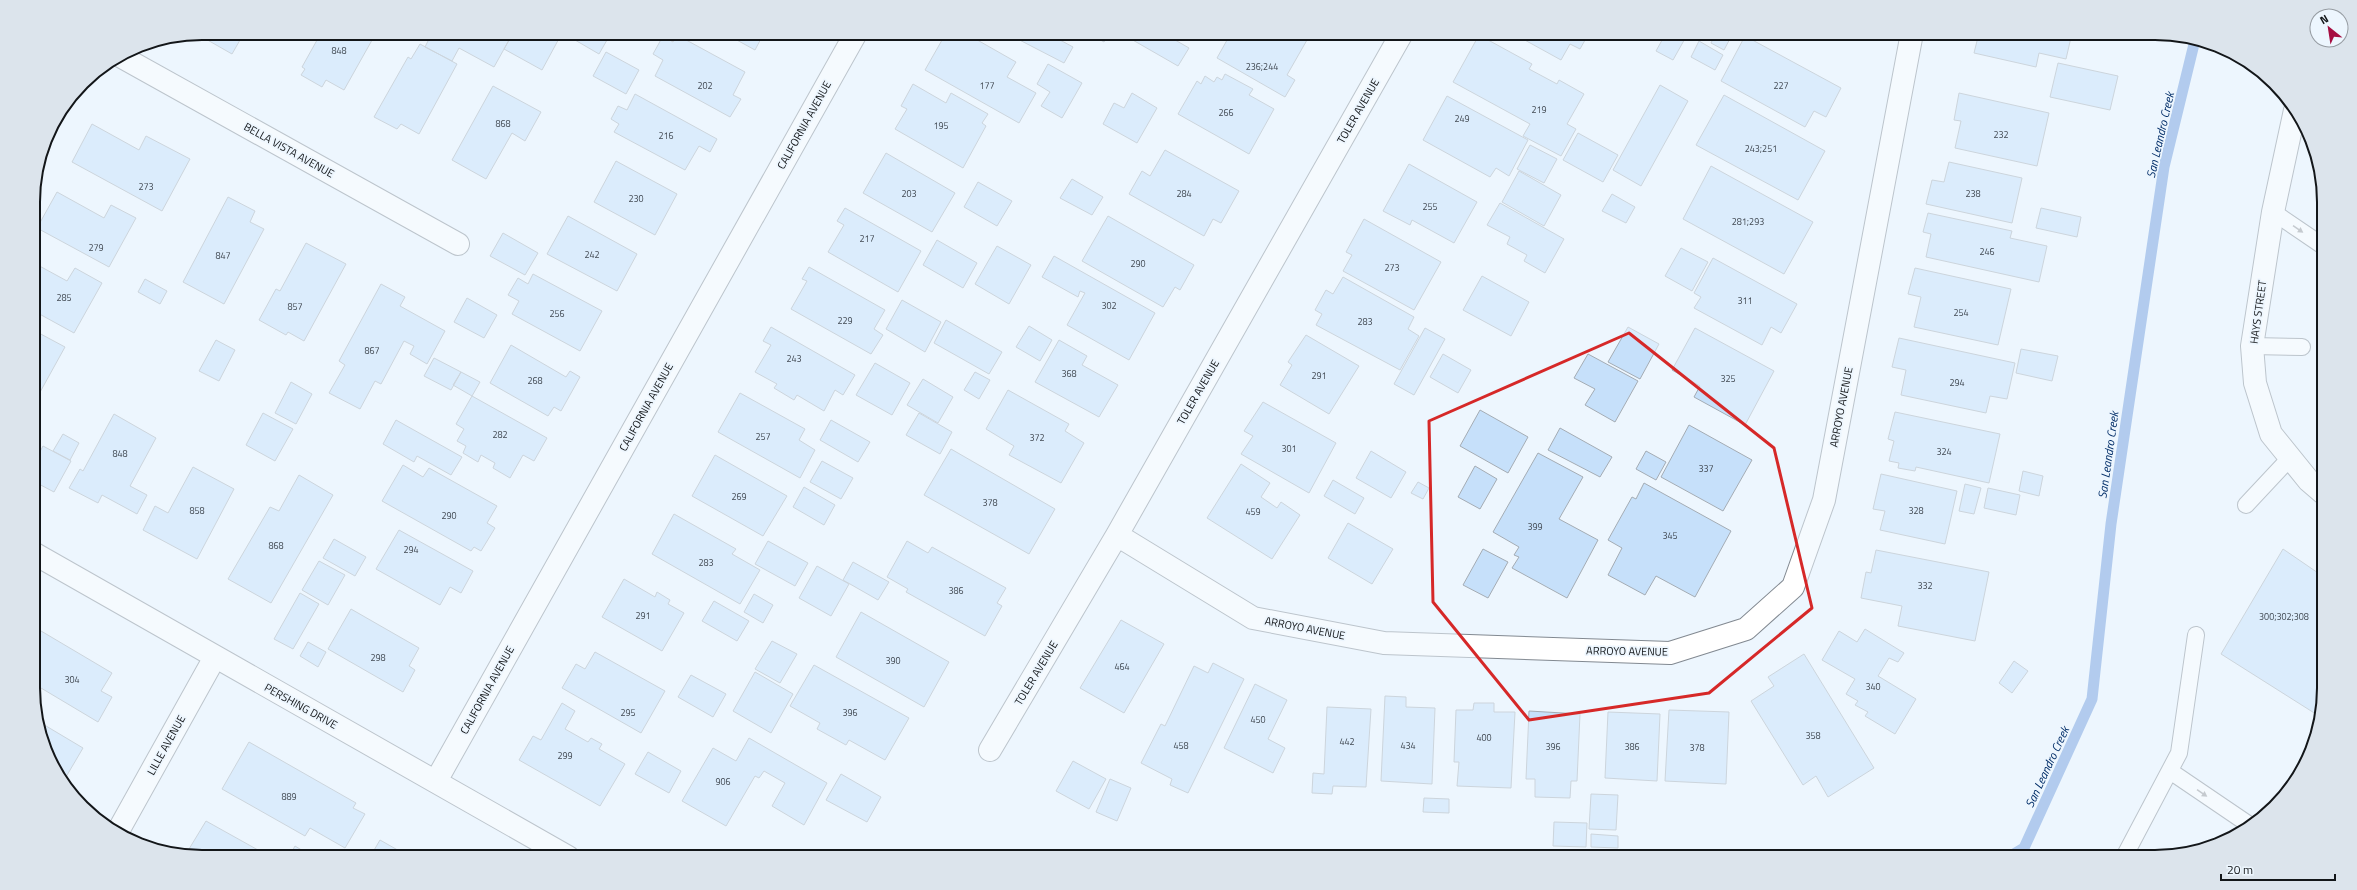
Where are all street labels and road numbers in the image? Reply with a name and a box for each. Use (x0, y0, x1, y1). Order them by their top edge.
street label: TOLER AVENUE (1333, 76, 1383, 146)
street label: CALIFORNIA AVENUE (773, 78, 835, 172)
street label: BELLA VISTA AVENUE (241, 119, 337, 181)
street label: HAYS STREET (2246, 279, 2270, 345)
street label: TOLER AVENUE (1173, 357, 1223, 427)
street label: CALIFORNIA AVENUE (615, 360, 677, 454)
street label: ARROYO AVENUE (1825, 365, 1857, 449)
street label: ARROYO AVENUE (1263, 612, 1347, 644)
street label: TOLER AVENUE (1010, 638, 1062, 708)
street label: ARROYO AVENUE (1586, 642, 1668, 660)
street label: CALIFORNIA AVENUE (456, 643, 518, 737)
street label: PERSHING DRIVE (262, 679, 340, 733)
street label: LILLE AVENUE (143, 712, 189, 778)

